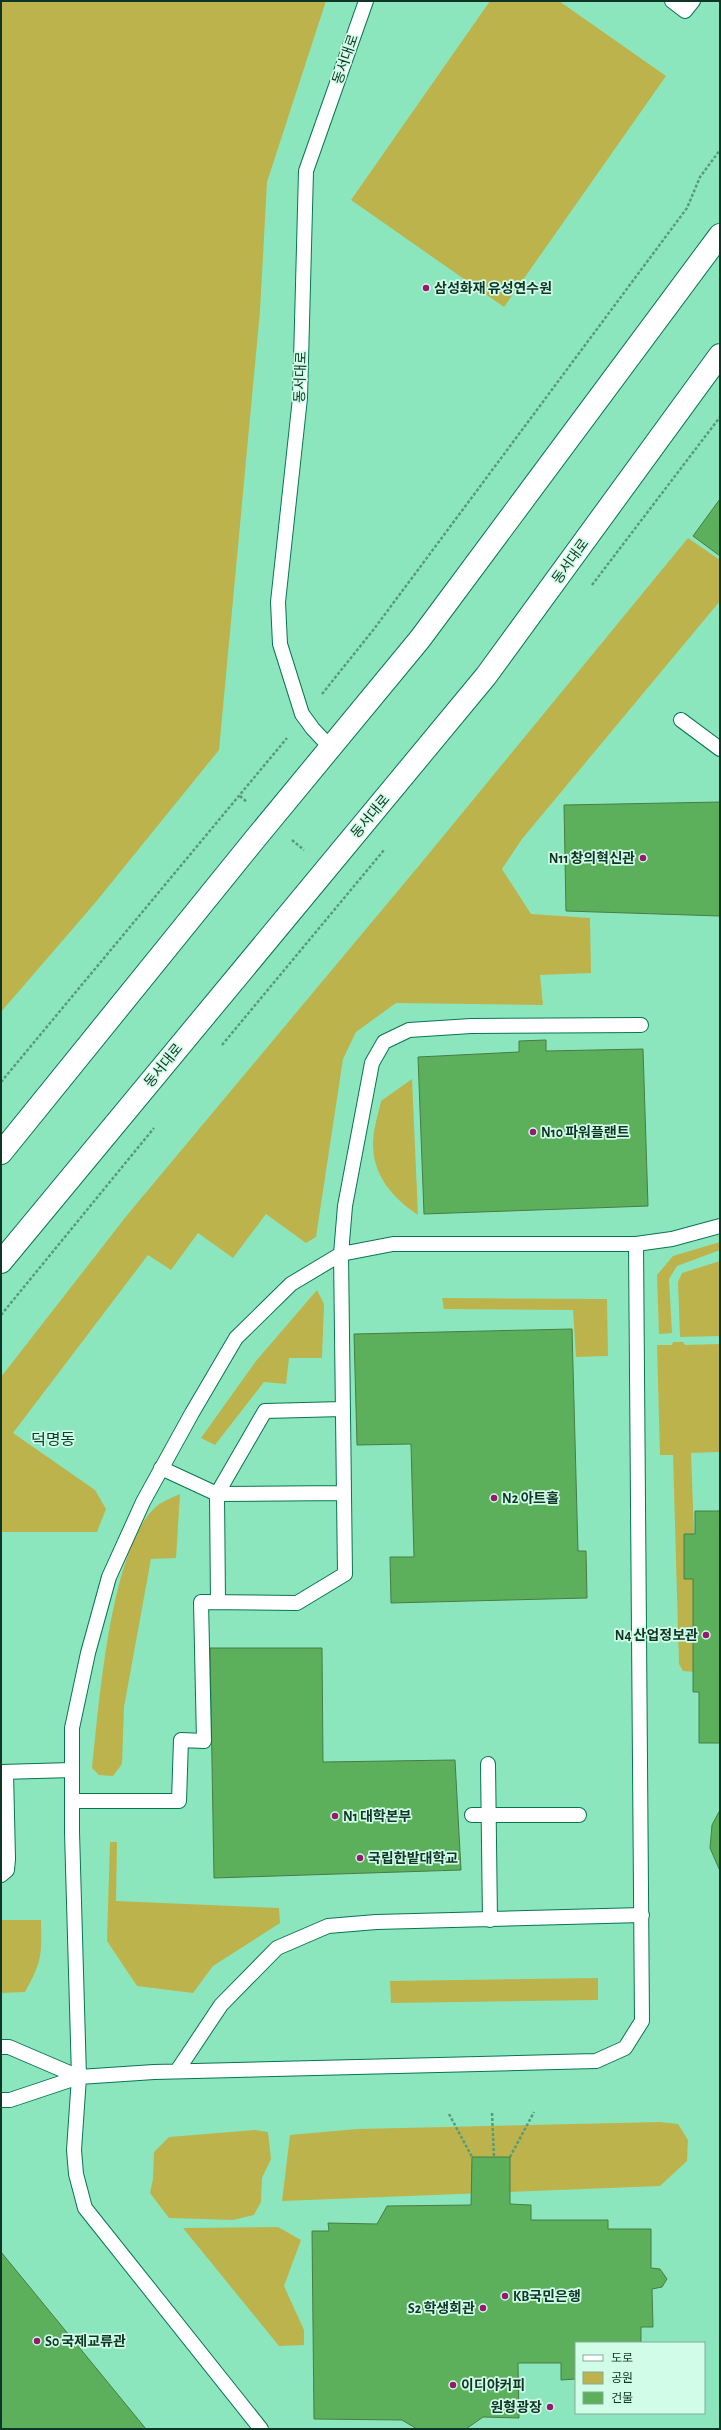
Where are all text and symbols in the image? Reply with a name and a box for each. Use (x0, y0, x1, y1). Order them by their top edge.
street label: 동서대로 (330, 32, 361, 86)
place label: 삼성화재 유성연수원 (434, 281, 552, 296)
marker: 삼성화재 유성연수원 (421, 283, 431, 293)
street label: 동서대로 (292, 351, 309, 403)
street label: 동서대로 (549, 536, 592, 587)
street label: 동서대로 (348, 792, 393, 841)
place label: N11 창의혁신관 (549, 851, 635, 866)
marker: N11 창의혁신관 (638, 853, 648, 863)
street label: 동서대로 (141, 1040, 186, 1090)
place label: N10 파워플랜트 (541, 1125, 630, 1140)
marker: N10 파워플랜트 (528, 1127, 538, 1137)
district label: 덕명동 (31, 1432, 75, 1448)
place label: N2 아트홀 (502, 1491, 559, 1506)
marker: N2 아트홀 (489, 1493, 499, 1503)
place label: N4 산업정보관 (615, 1628, 698, 1643)
marker: N4 산업정보관 (701, 1630, 711, 1640)
place label: N1 대학본부 (343, 1808, 412, 1824)
marker: N1 대학본부 (330, 1811, 340, 1821)
place label: 국립한밭대학교 (368, 1850, 458, 1866)
marker: 국립한밭대학교 (355, 1853, 365, 1863)
place label: KB국민은행 (513, 2289, 581, 2304)
marker: KB국민은행 (500, 2291, 510, 2301)
place label: S2 학생회관 (408, 2300, 475, 2316)
marker: S2 학생회관 (478, 2303, 488, 2313)
place label: S0 국제교류관 (45, 2334, 126, 2349)
marker: S0 국제교류관 (32, 2336, 42, 2346)
legend (575, 2342, 705, 2414)
text: 도로 (611, 2352, 633, 2364)
text: 공원 (611, 2372, 633, 2384)
place label: 이디야커피 (461, 2378, 525, 2393)
marker: 이디야커피 (448, 2380, 458, 2390)
text: 건물 (611, 2392, 633, 2404)
place label: 원형광장 (490, 2400, 542, 2415)
marker: 원형광장 (545, 2402, 555, 2412)

